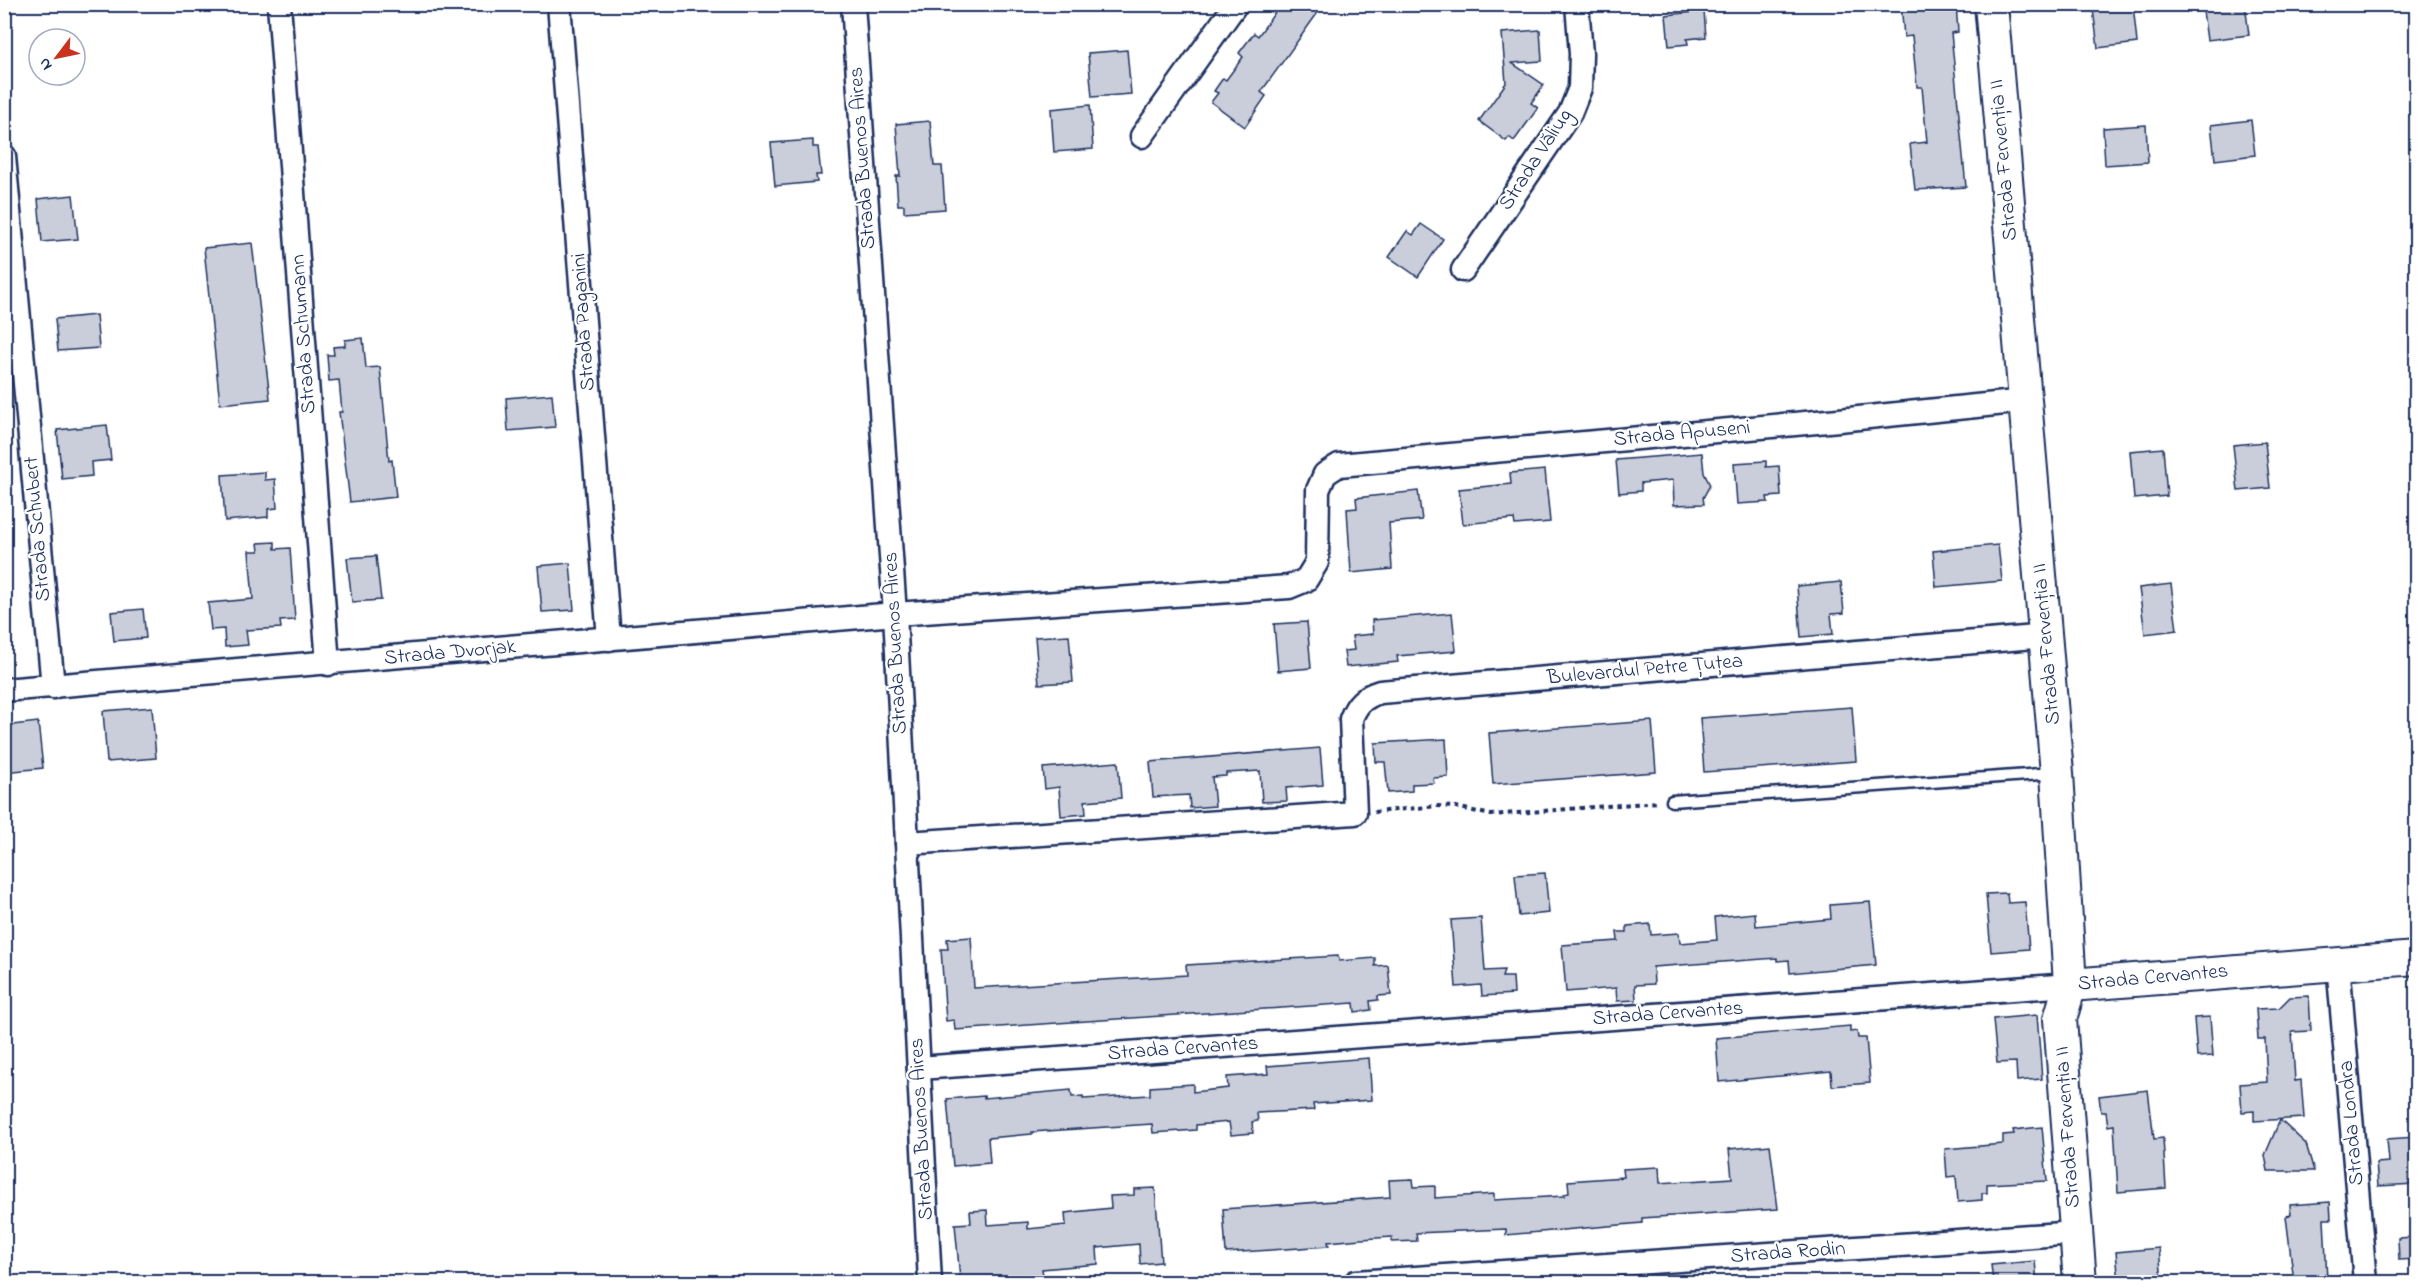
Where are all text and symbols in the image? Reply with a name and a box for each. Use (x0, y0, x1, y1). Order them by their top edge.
north arrow (27, 27, 87, 87)
text: N (33, 53, 59, 75)
street label: Strada Buenos Aires (842, 66, 884, 250)
street label: Strada Fervenția II (1982, 78, 2026, 242)
street label: Strada Văliug (1492, 103, 1582, 218)
street label: Strada Paganini (564, 252, 606, 392)
street label: Strada Schumann (283, 253, 325, 415)
street label: Strada Apuseni (1612, 413, 1752, 455)
street label: Strada Schubert (17, 455, 59, 603)
street label: Strada Buenos Aires (876, 551, 916, 735)
street label: Strada Fervenția II (2025, 562, 2069, 726)
street label: Strada Dvorjak (383, 632, 518, 674)
street label: Bulevardul Petre Țuțea (1545, 646, 1744, 694)
street label: Strada Cervantes (2076, 956, 2230, 1000)
street label: Strada Cervantes (1592, 994, 1744, 1034)
street label: Strada Cervantes (1107, 1029, 1259, 1069)
street label: Strada Buenos Aires (902, 1037, 942, 1221)
street label: Strada Fervenția II (2047, 1045, 2089, 1209)
street label: Strada Londra (2332, 1059, 2372, 1187)
street label: Strada Rodin (1729, 1234, 1847, 1272)

